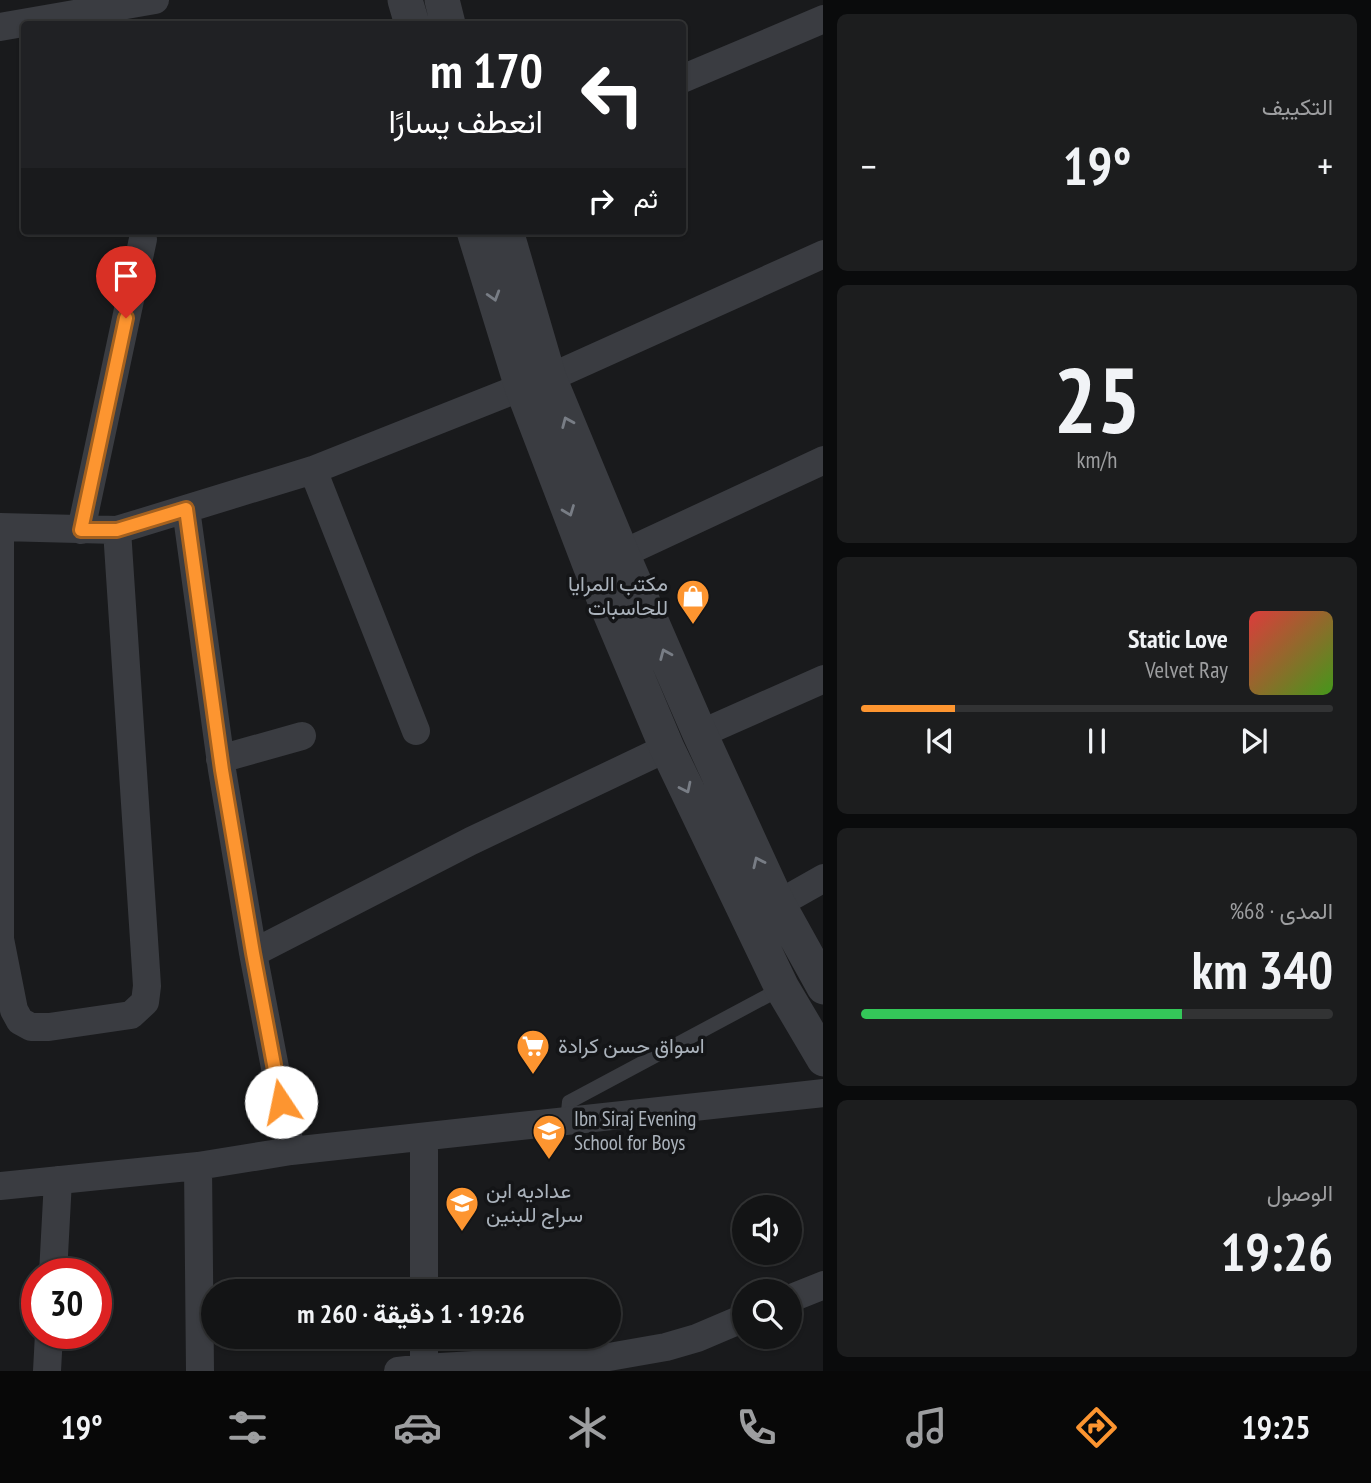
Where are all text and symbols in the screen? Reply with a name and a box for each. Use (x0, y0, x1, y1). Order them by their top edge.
text: 170 m (430, 38, 543, 102)
icon: left (567, 49, 658, 140)
text: التكييف (1262, 92, 1333, 121)
text: انعطف يسارًا (388, 100, 543, 142)
text: 19° (1063, 132, 1131, 199)
text: − (861, 141, 877, 190)
text: + (1317, 141, 1333, 190)
icon: right (582, 182, 620, 220)
text: ثم (634, 182, 658, 215)
pin (96, 246, 156, 318)
icon: arrive (107, 257, 145, 295)
one-way arrow (486, 290, 501, 302)
text: 25 (1054, 340, 1141, 458)
one-way arrow (561, 416, 575, 429)
text: km/h (1077, 445, 1117, 474)
one-way arrow (561, 504, 575, 516)
place label: مكتب المرايا للحاسبات (568, 570, 668, 621)
shop icon: مكتب المرايا للحاسبات (674, 577, 712, 626)
text: Static Love (1128, 622, 1228, 655)
one-way arrow (660, 649, 674, 661)
text: Velvet Ray (1145, 655, 1228, 684)
icon: previous (921, 722, 959, 760)
icon: pause (1078, 722, 1116, 760)
icon: next (1235, 722, 1273, 760)
one-way arrow (678, 781, 692, 793)
one-way arrow (752, 856, 766, 869)
text: المدى · 68% (1229, 896, 1333, 925)
text: 340 km (1192, 936, 1333, 1003)
supermarket icon: اسواق حسن كرادة (514, 1027, 552, 1076)
place label: اسواق حسن كرادة (558, 1032, 705, 1059)
position arrow (244, 1065, 318, 1139)
place label: Ibn Siraj Evening School for Boys (574, 1105, 696, 1156)
school or university icon: Ibn Siraj Evening School for Boys (530, 1112, 568, 1161)
place label: عداديه ابن سراج للبنين (486, 1177, 583, 1229)
text: الوصول (1267, 1178, 1333, 1207)
school or university icon: عداديه ابن سراج للبنين (443, 1184, 481, 1233)
map controls (732, 1195, 802, 1349)
button: sound (732, 1195, 802, 1265)
text: 19:26 (1221, 1218, 1333, 1285)
speed limit sign: 30 (21, 1258, 112, 1349)
button: search (732, 1279, 802, 1349)
text: 19:26 · 1 دقيقة · 260 m (297, 1297, 525, 1330)
icon: filters (223, 1403, 272, 1452)
icon: car (393, 1403, 442, 1452)
icon: climate (563, 1403, 612, 1452)
icon: phone (732, 1403, 781, 1452)
icon: music (902, 1403, 951, 1452)
icon: directions (1072, 1403, 1121, 1452)
text: 19° (60, 1406, 103, 1448)
text: 19:25 (1241, 1406, 1311, 1448)

